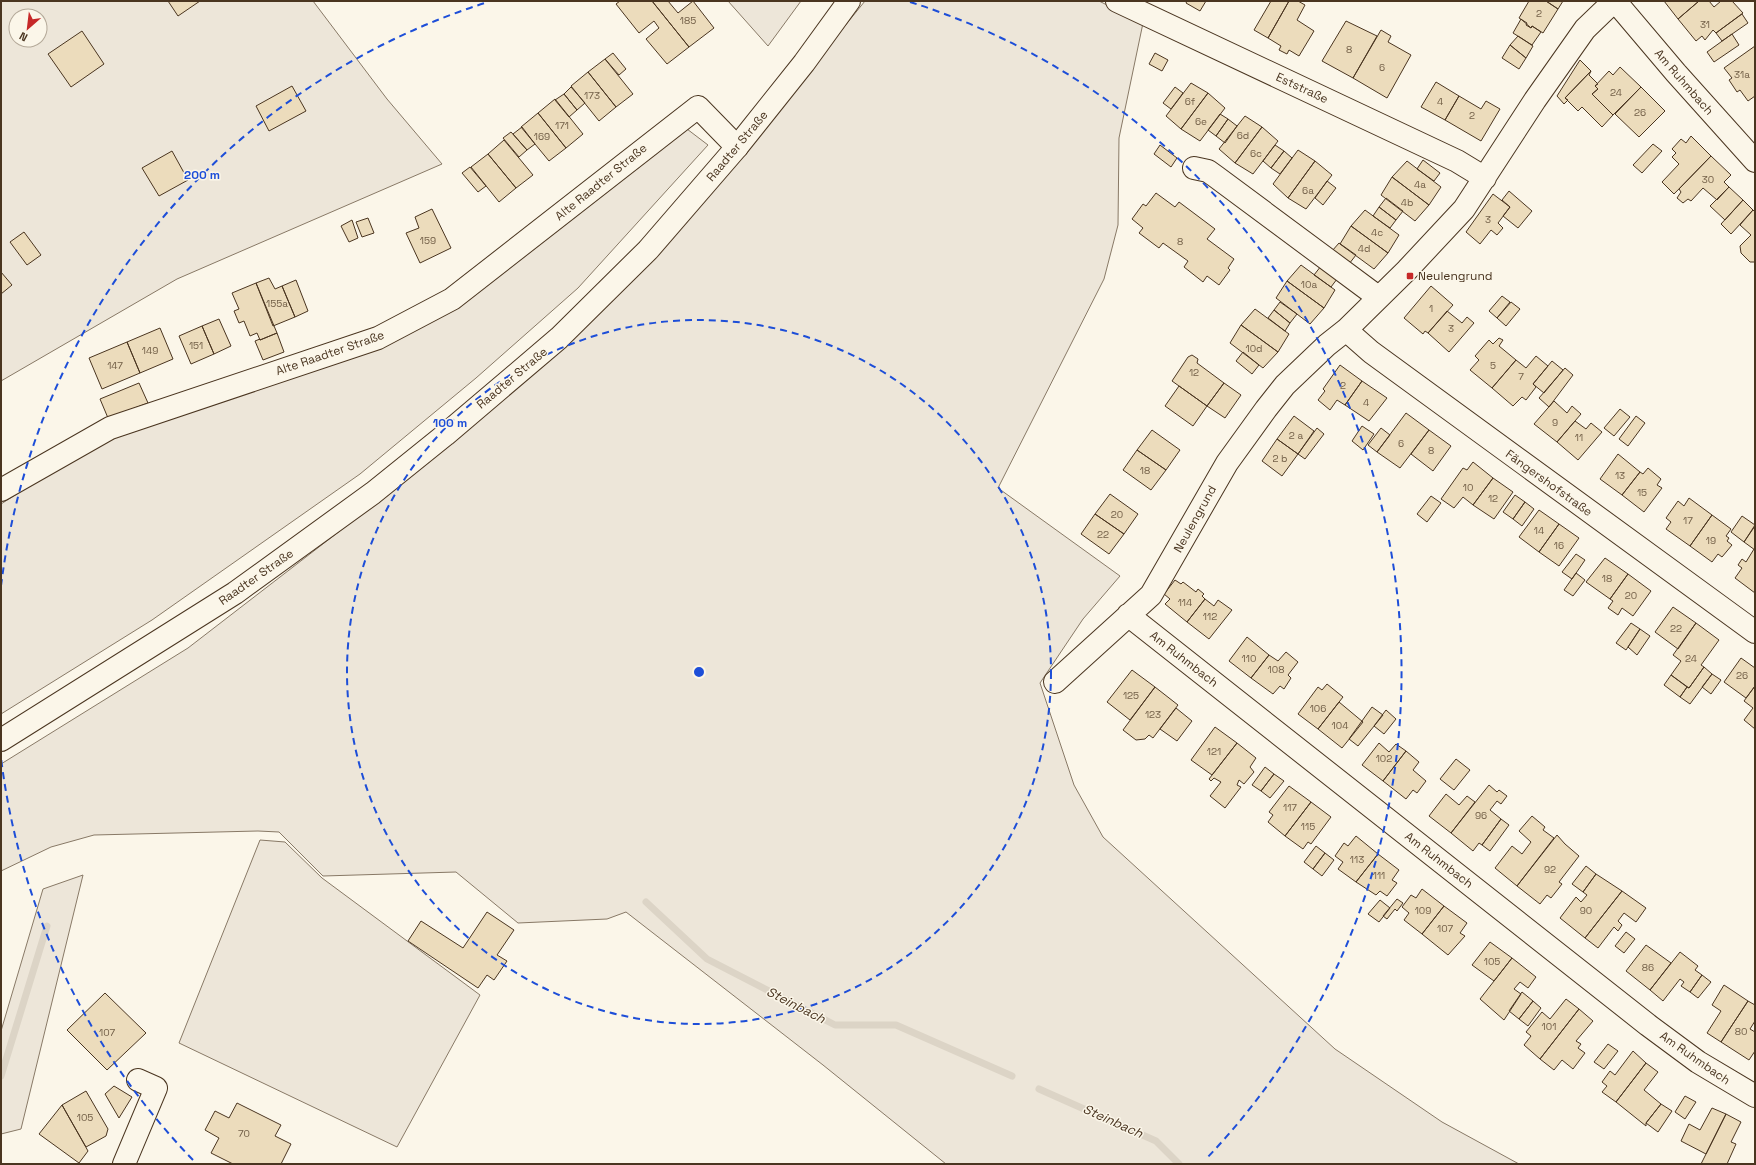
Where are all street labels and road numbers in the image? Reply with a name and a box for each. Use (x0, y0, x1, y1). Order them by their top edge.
street label: Am Ruhmbach (1651, 46, 1717, 118)
street label: Eststraße (1273, 69, 1331, 107)
street label: Raadter Straße (703, 107, 771, 185)
street label: Alte Raadter Straße (552, 140, 650, 224)
street label: Alte Raadter Straße (274, 327, 386, 379)
street label: Raadter Straße (473, 344, 551, 412)
street label: Fängershofstraße (1502, 446, 1596, 520)
street label: Neulengrund (1170, 483, 1220, 555)
street label: Raadter Straße (215, 545, 297, 609)
street label: Am Ruhmbach (1147, 627, 1221, 691)
street label: Am Ruhmbach (1402, 828, 1476, 892)
street label: Am Ruhmbach (1657, 1028, 1733, 1088)

